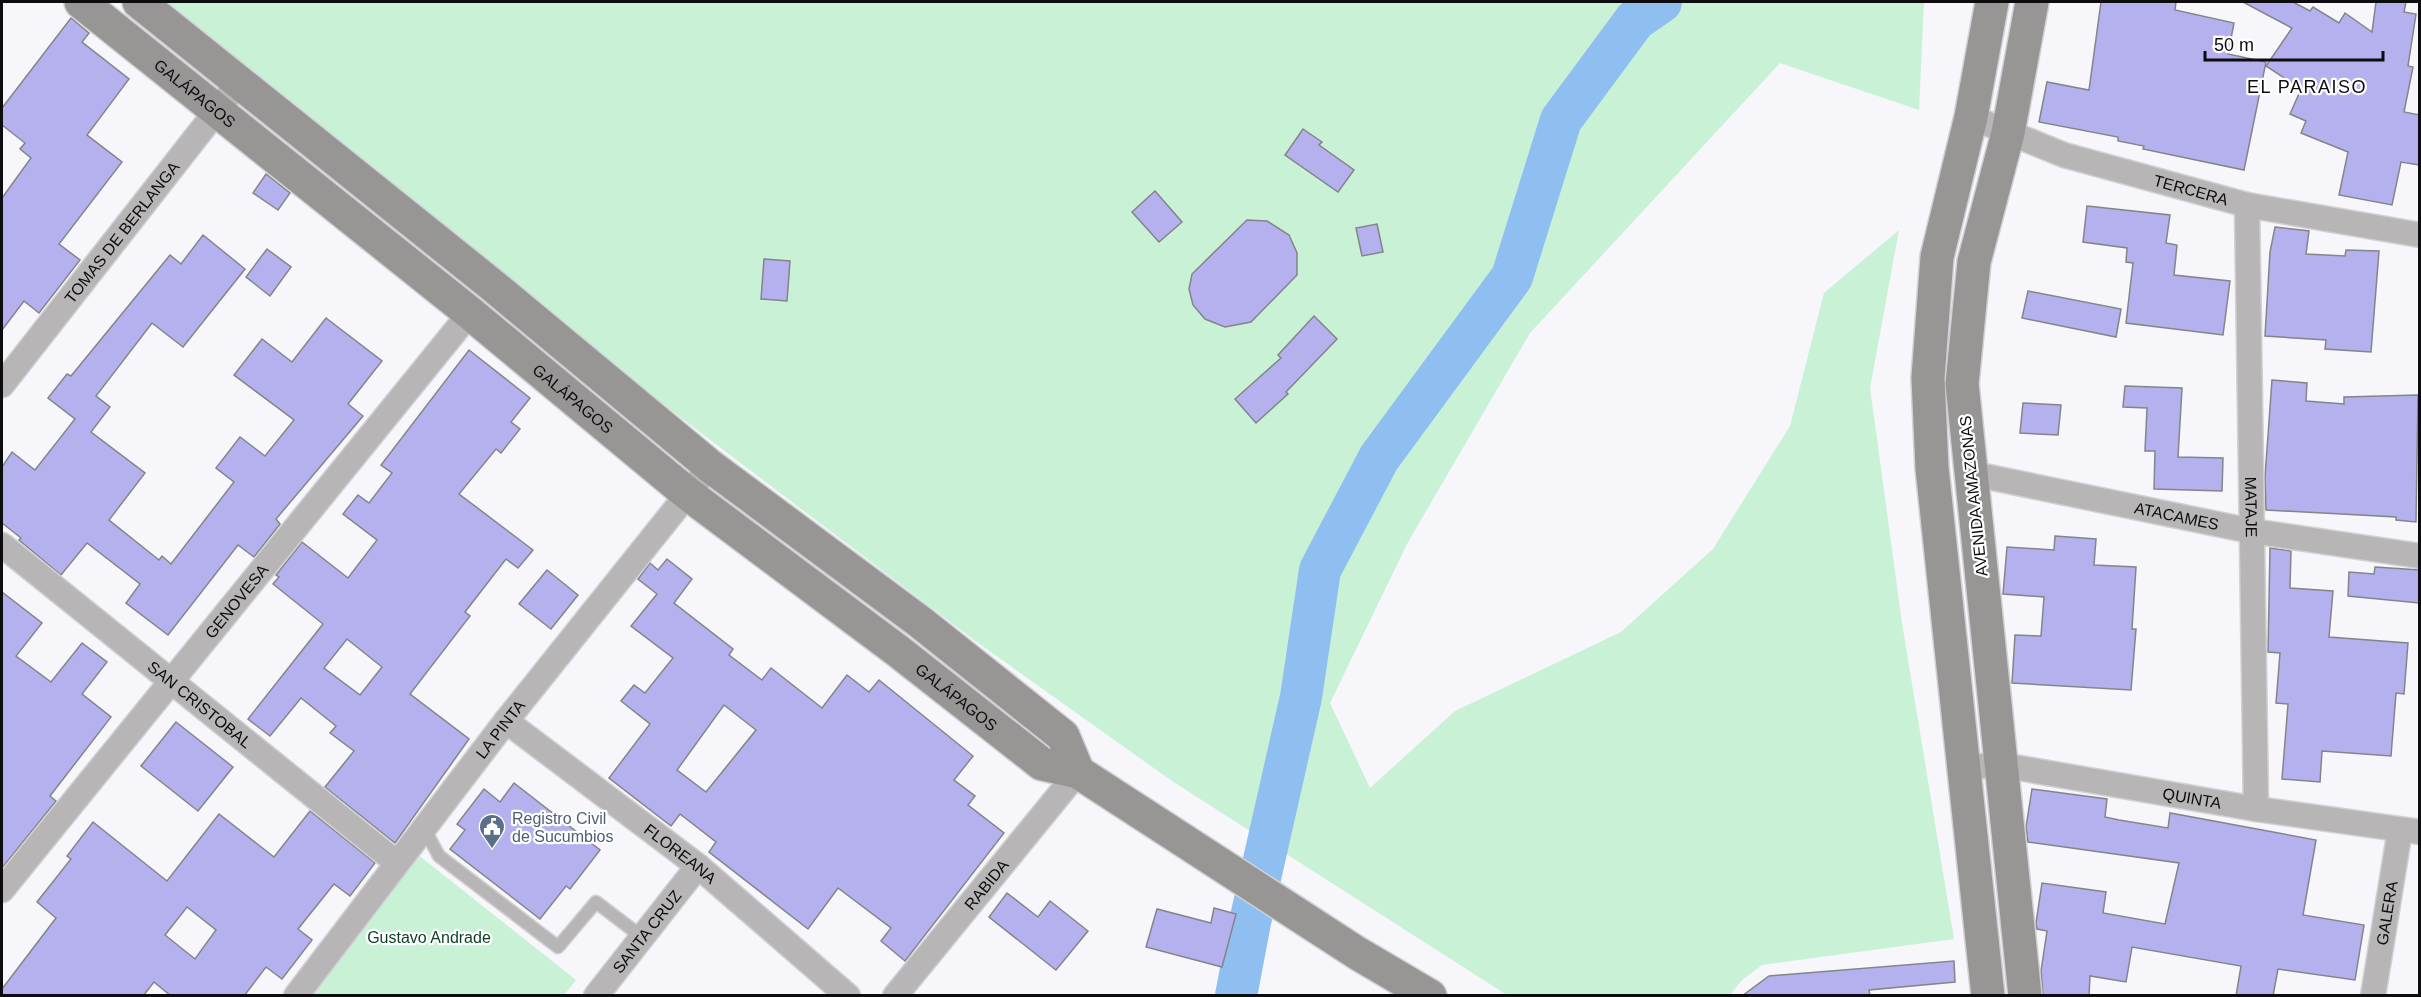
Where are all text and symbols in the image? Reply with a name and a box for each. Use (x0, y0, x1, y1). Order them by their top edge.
scale bar (2205, 24, 2384, 62)
text: 50 m (2214, 35, 2254, 55)
street label: GALÁPAGOS (151, 56, 238, 131)
district label: EL PARAISO (2247, 77, 2367, 97)
street label: TOMAS DE BERLANGA (61, 158, 183, 307)
street label: TERCERA (2152, 172, 2230, 209)
street label: GALÁPAGOS (529, 361, 616, 437)
street label: AVENIDA AMAZONAS (1957, 415, 1990, 577)
street label: MATAJE (2242, 476, 2260, 537)
street label: ATACAMES (2133, 499, 2220, 533)
street label: GENOVESA (202, 561, 272, 642)
street label: SAN CRISTOBAL (144, 658, 255, 751)
street label: GALÁPAGOS (912, 660, 1000, 734)
street label: LA PINTA (473, 697, 529, 762)
street label: QUINTA (2161, 785, 2223, 812)
place label: Registro Civil de Sucumbios (512, 810, 613, 845)
public building icon: Registro Civil de Sucumbios (477, 812, 507, 850)
street label: FLOREANA (641, 821, 720, 887)
street label: RABIDA (961, 856, 1012, 913)
street label: GALERA (2373, 879, 2401, 947)
street label: SANTA CRUZ (609, 887, 685, 976)
park label: Gustavo Andrade (367, 929, 491, 946)

